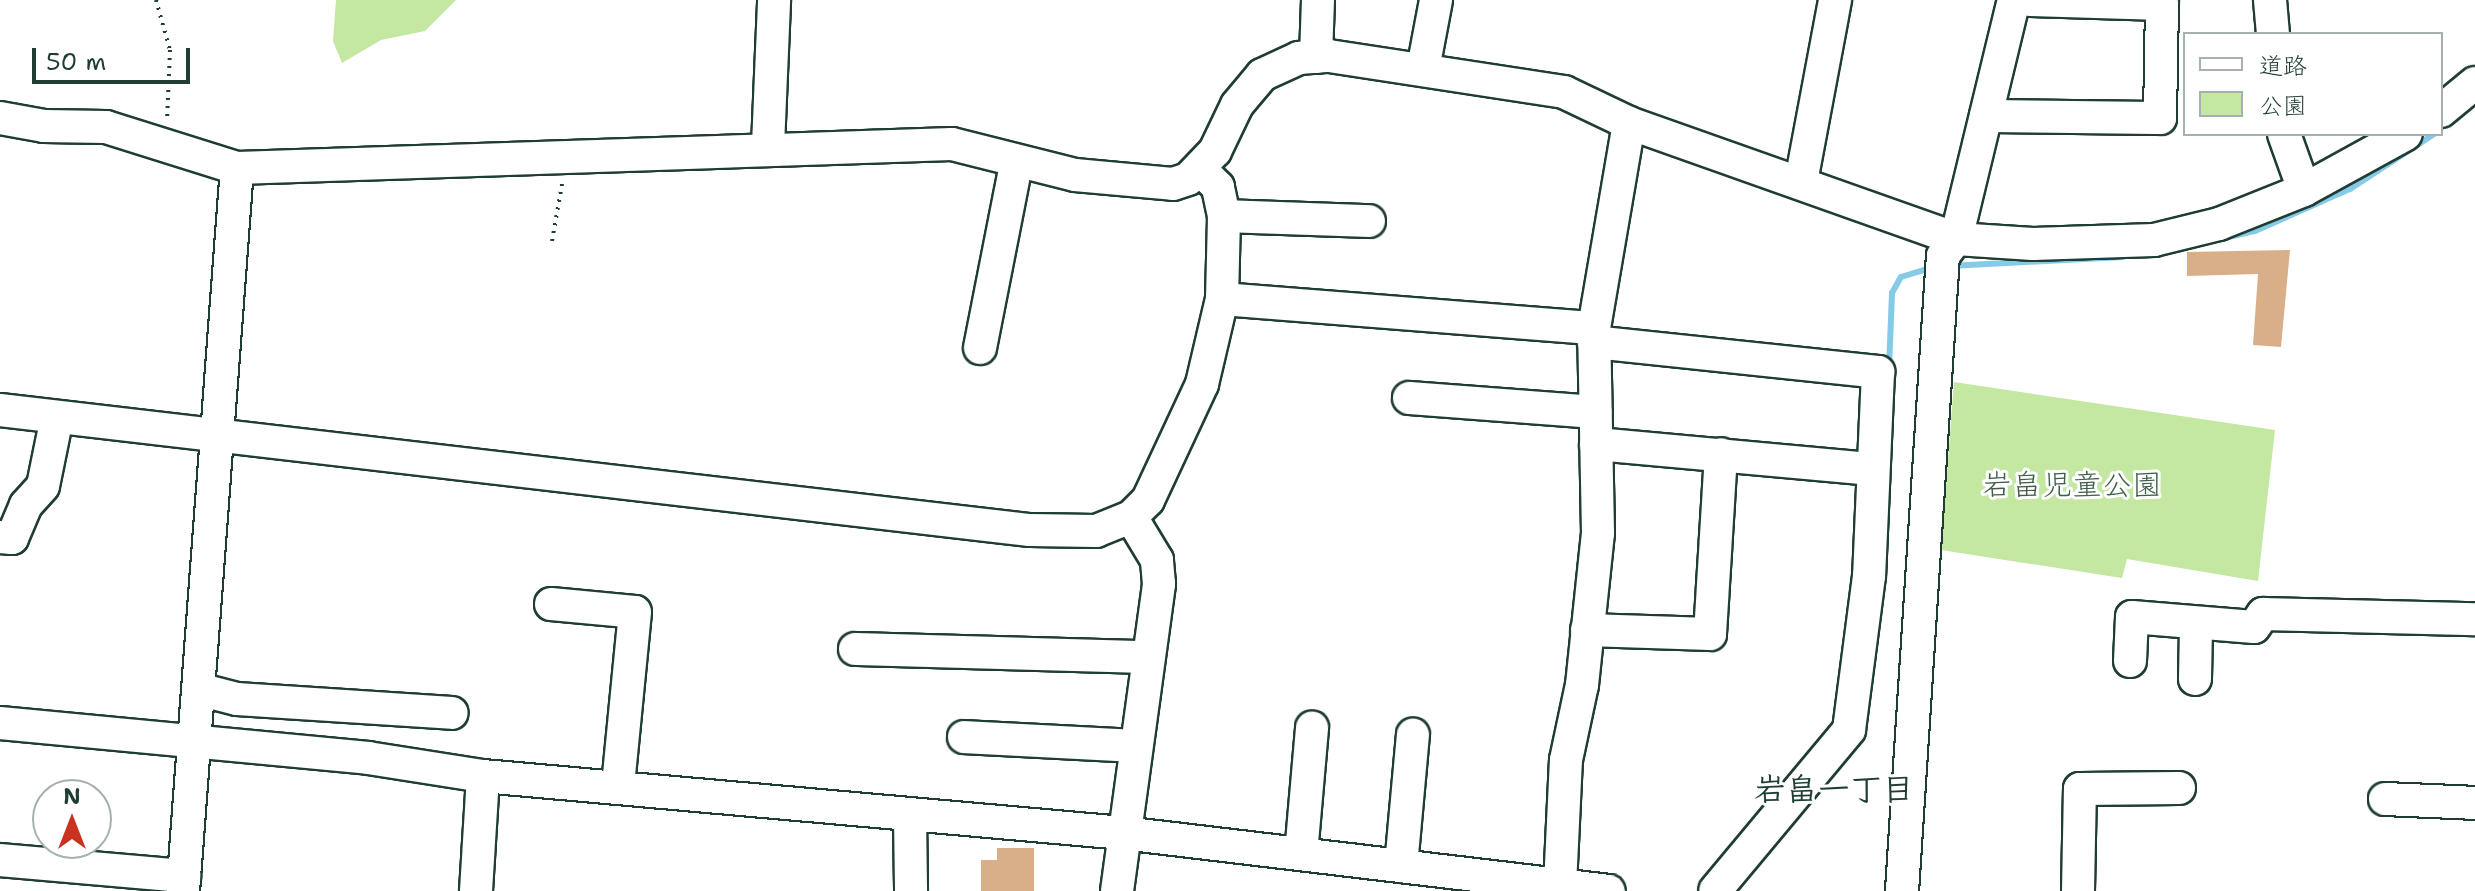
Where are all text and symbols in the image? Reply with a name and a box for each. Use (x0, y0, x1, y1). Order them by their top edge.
scale bar (36, 32, 194, 82)
legend (2183, 32, 2443, 136)
text: 50 m (46, 46, 106, 78)
text: 道路 (2259, 50, 2307, 82)
text: 公園 (2259, 90, 2307, 122)
park label: 岩畠児童公園 (1982, 467, 2162, 503)
district label: 岩畠一丁目 (1754, 770, 1914, 808)
north arrow (32, 779, 112, 859)
text: N (63, 782, 81, 811)

